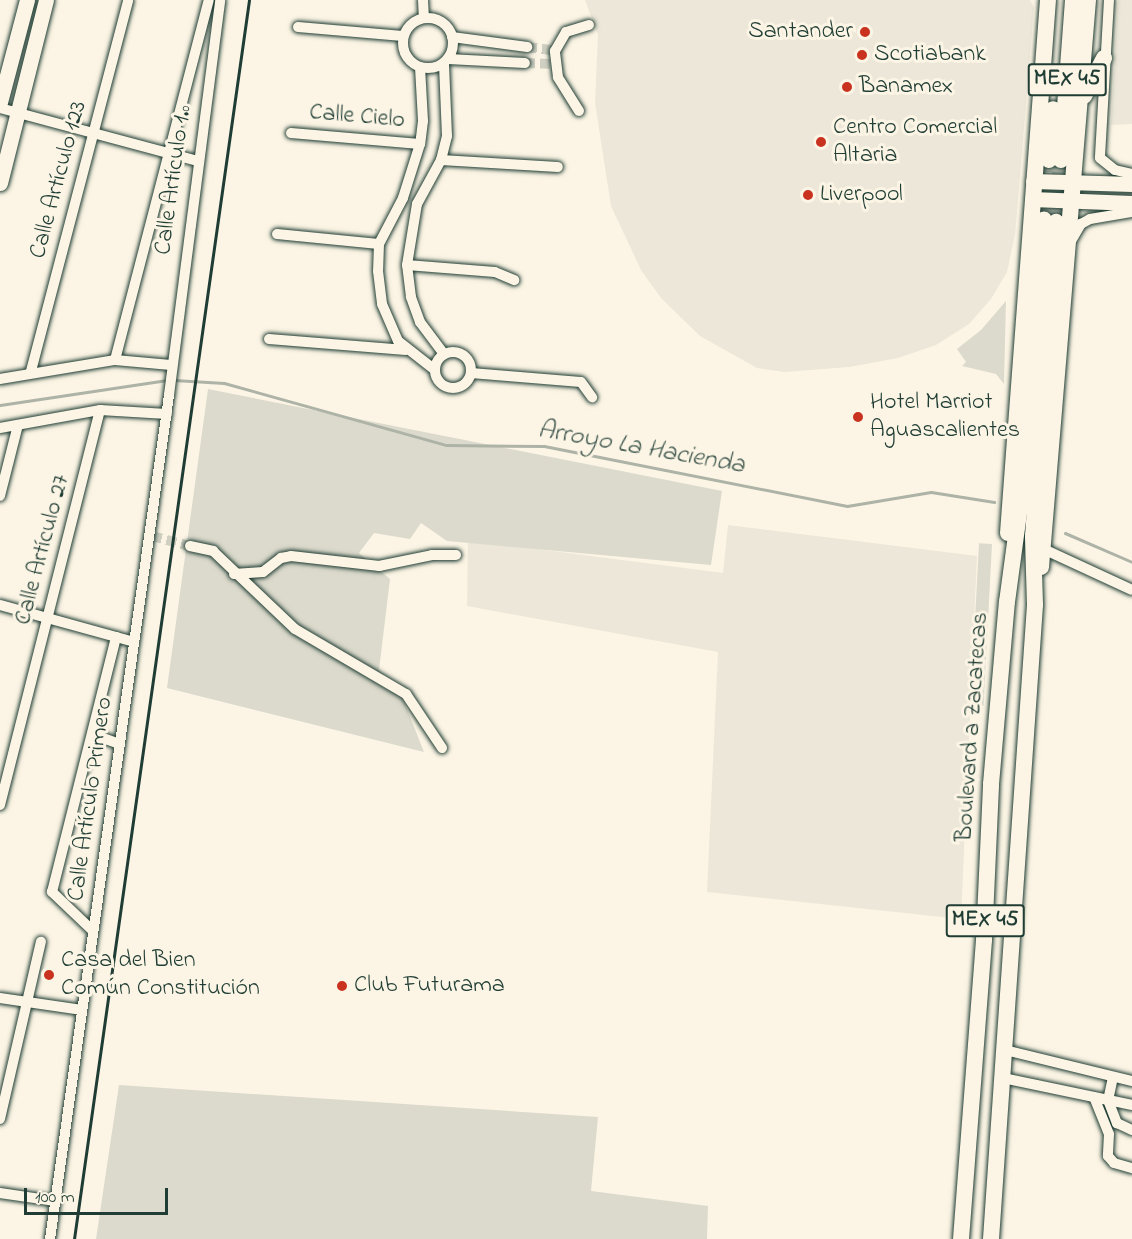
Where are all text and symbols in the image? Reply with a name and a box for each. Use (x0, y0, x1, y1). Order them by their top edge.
place label: Santander (748, 18, 853, 46)
marker: Santander (858, 25, 872, 39)
place label: Scotiabank (874, 41, 986, 69)
marker: Scotiabank (855, 48, 869, 62)
road number: MEX 45 (1026, 61, 1108, 99)
place label: Banamex (859, 73, 953, 101)
marker: Banamex (840, 80, 854, 94)
street label: Calle Artículo 123 (24, 98, 94, 262)
street label: Calle Cielo (308, 98, 406, 136)
street label: Calle Artículo 1.º (149, 103, 199, 257)
place label: Centro Comercial Altaria (833, 114, 997, 170)
marker: Centro Comercial Altaria (814, 135, 828, 149)
place label: Liverpool (820, 181, 903, 209)
marker: Liverpool (801, 188, 815, 202)
place label: Hotel Marriot Aguascalientes (870, 389, 1020, 445)
marker: Hotel Marriot Aguascalientes (851, 410, 865, 424)
water label: Arroyo La Hacienda (535, 415, 747, 483)
street label: Calle Artículo 27 (9, 472, 77, 628)
street label: Boulevard a Zacatecas (951, 611, 995, 843)
street label: Calle Artículo Primero (62, 695, 120, 903)
road number: MEX 45 (944, 902, 1026, 940)
place label: Casa del Bien Común Constitución (61, 947, 260, 1003)
marker: Casa del Bien Común Constitución (42, 968, 56, 982)
place label: Club Futurama (354, 972, 505, 1000)
marker: Club Futurama (335, 979, 349, 993)
scale bar (27, 1176, 171, 1214)
text: 100 m (35, 1185, 75, 1211)

